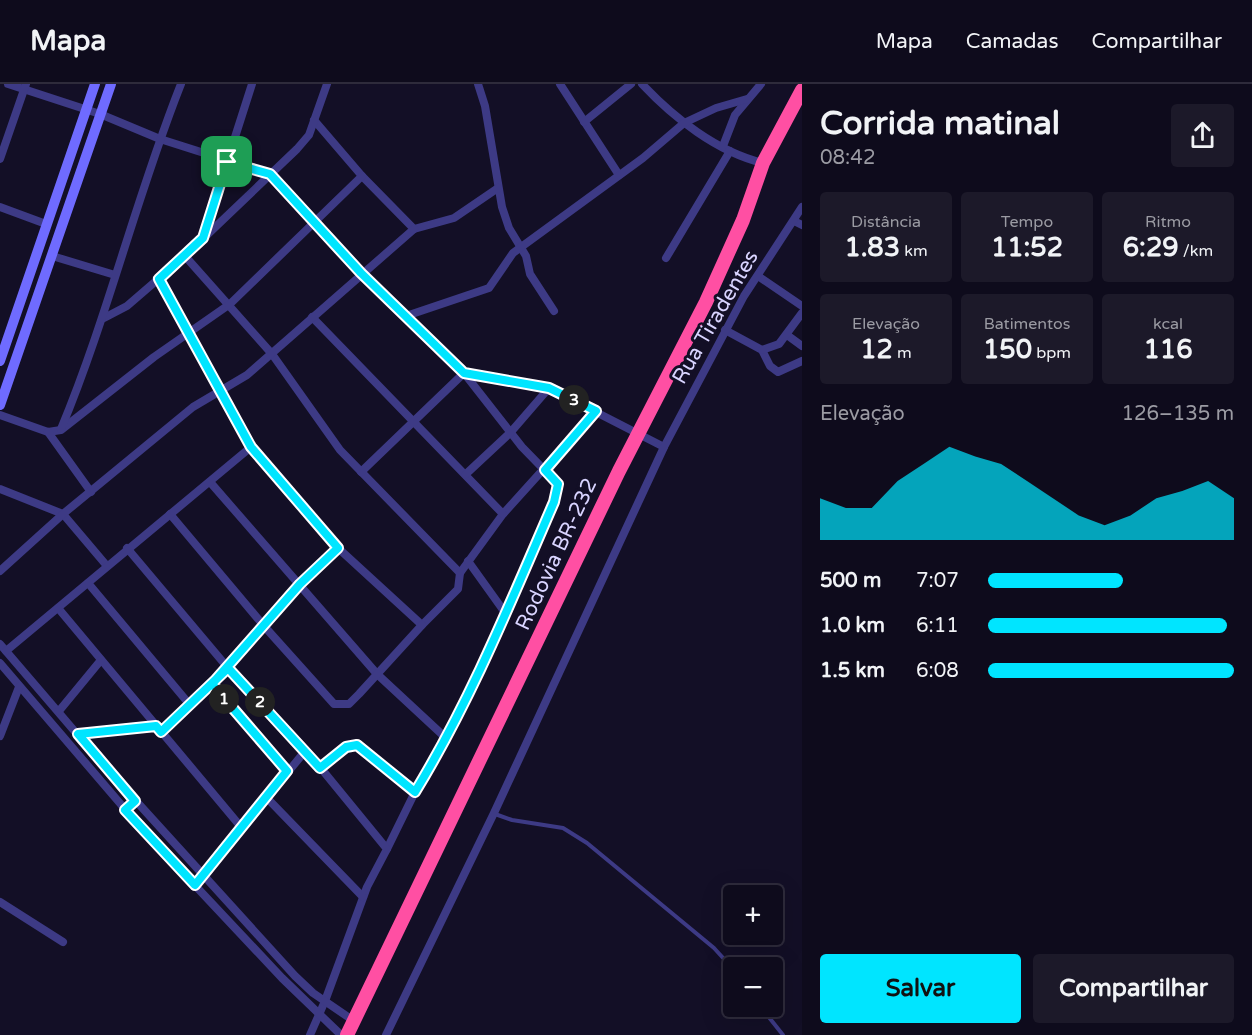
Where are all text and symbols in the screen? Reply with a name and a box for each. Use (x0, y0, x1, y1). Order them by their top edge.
text: Mapa (30, 24, 106, 58)
text: Mapa (876, 29, 933, 54)
text: Camadas (966, 29, 1058, 54)
text: Compartilhar (1091, 29, 1222, 54)
text: Corrida matinal (820, 104, 1060, 143)
button: share (1171, 104, 1234, 167)
pin (201, 136, 252, 187)
icon: arrive (210, 145, 243, 178)
text: 08:42 (820, 146, 875, 170)
text: Distância (851, 212, 921, 232)
text: Tempo (1001, 212, 1053, 232)
text: Ritmo (1145, 212, 1191, 232)
text: 1.83 (844, 232, 900, 263)
text: 11:52 (991, 232, 1063, 263)
text: 6:29 (1123, 232, 1179, 263)
text: km (900, 241, 928, 261)
text: /km (1179, 241, 1213, 261)
street label: Rua Tiradentes (667, 246, 764, 389)
text: Elevação (852, 314, 920, 334)
text: Batimentos (984, 314, 1070, 334)
text: kcal (1153, 314, 1183, 334)
text: 12 (860, 334, 893, 365)
text: 150 (983, 334, 1032, 365)
text: 116 (1144, 334, 1192, 365)
text: m (893, 343, 912, 363)
text: bpm (1032, 343, 1071, 363)
pin: 3 (559, 385, 589, 415)
text: 3 (569, 390, 579, 410)
text: Elevação (820, 402, 905, 426)
text: 126–135 m (1121, 402, 1234, 426)
street label: Rodovia BR-232 (510, 474, 603, 634)
text: 500 m (820, 569, 881, 593)
text: 7:07 (916, 569, 959, 593)
text: 1.0 km (820, 614, 885, 638)
text: 6:11 (916, 614, 959, 638)
text: 1.5 km (820, 659, 885, 683)
text: 6:08 (916, 659, 959, 683)
pin: 1 (209, 684, 239, 714)
pin: 2 (245, 687, 275, 717)
text: 1 (219, 689, 229, 709)
text: 2 (255, 692, 265, 712)
map controls (723, 885, 783, 1017)
button: + (723, 885, 783, 945)
button: Salvar (820, 954, 1021, 1023)
button: Compartilhar (1033, 954, 1234, 1023)
button: − (723, 957, 783, 1017)

